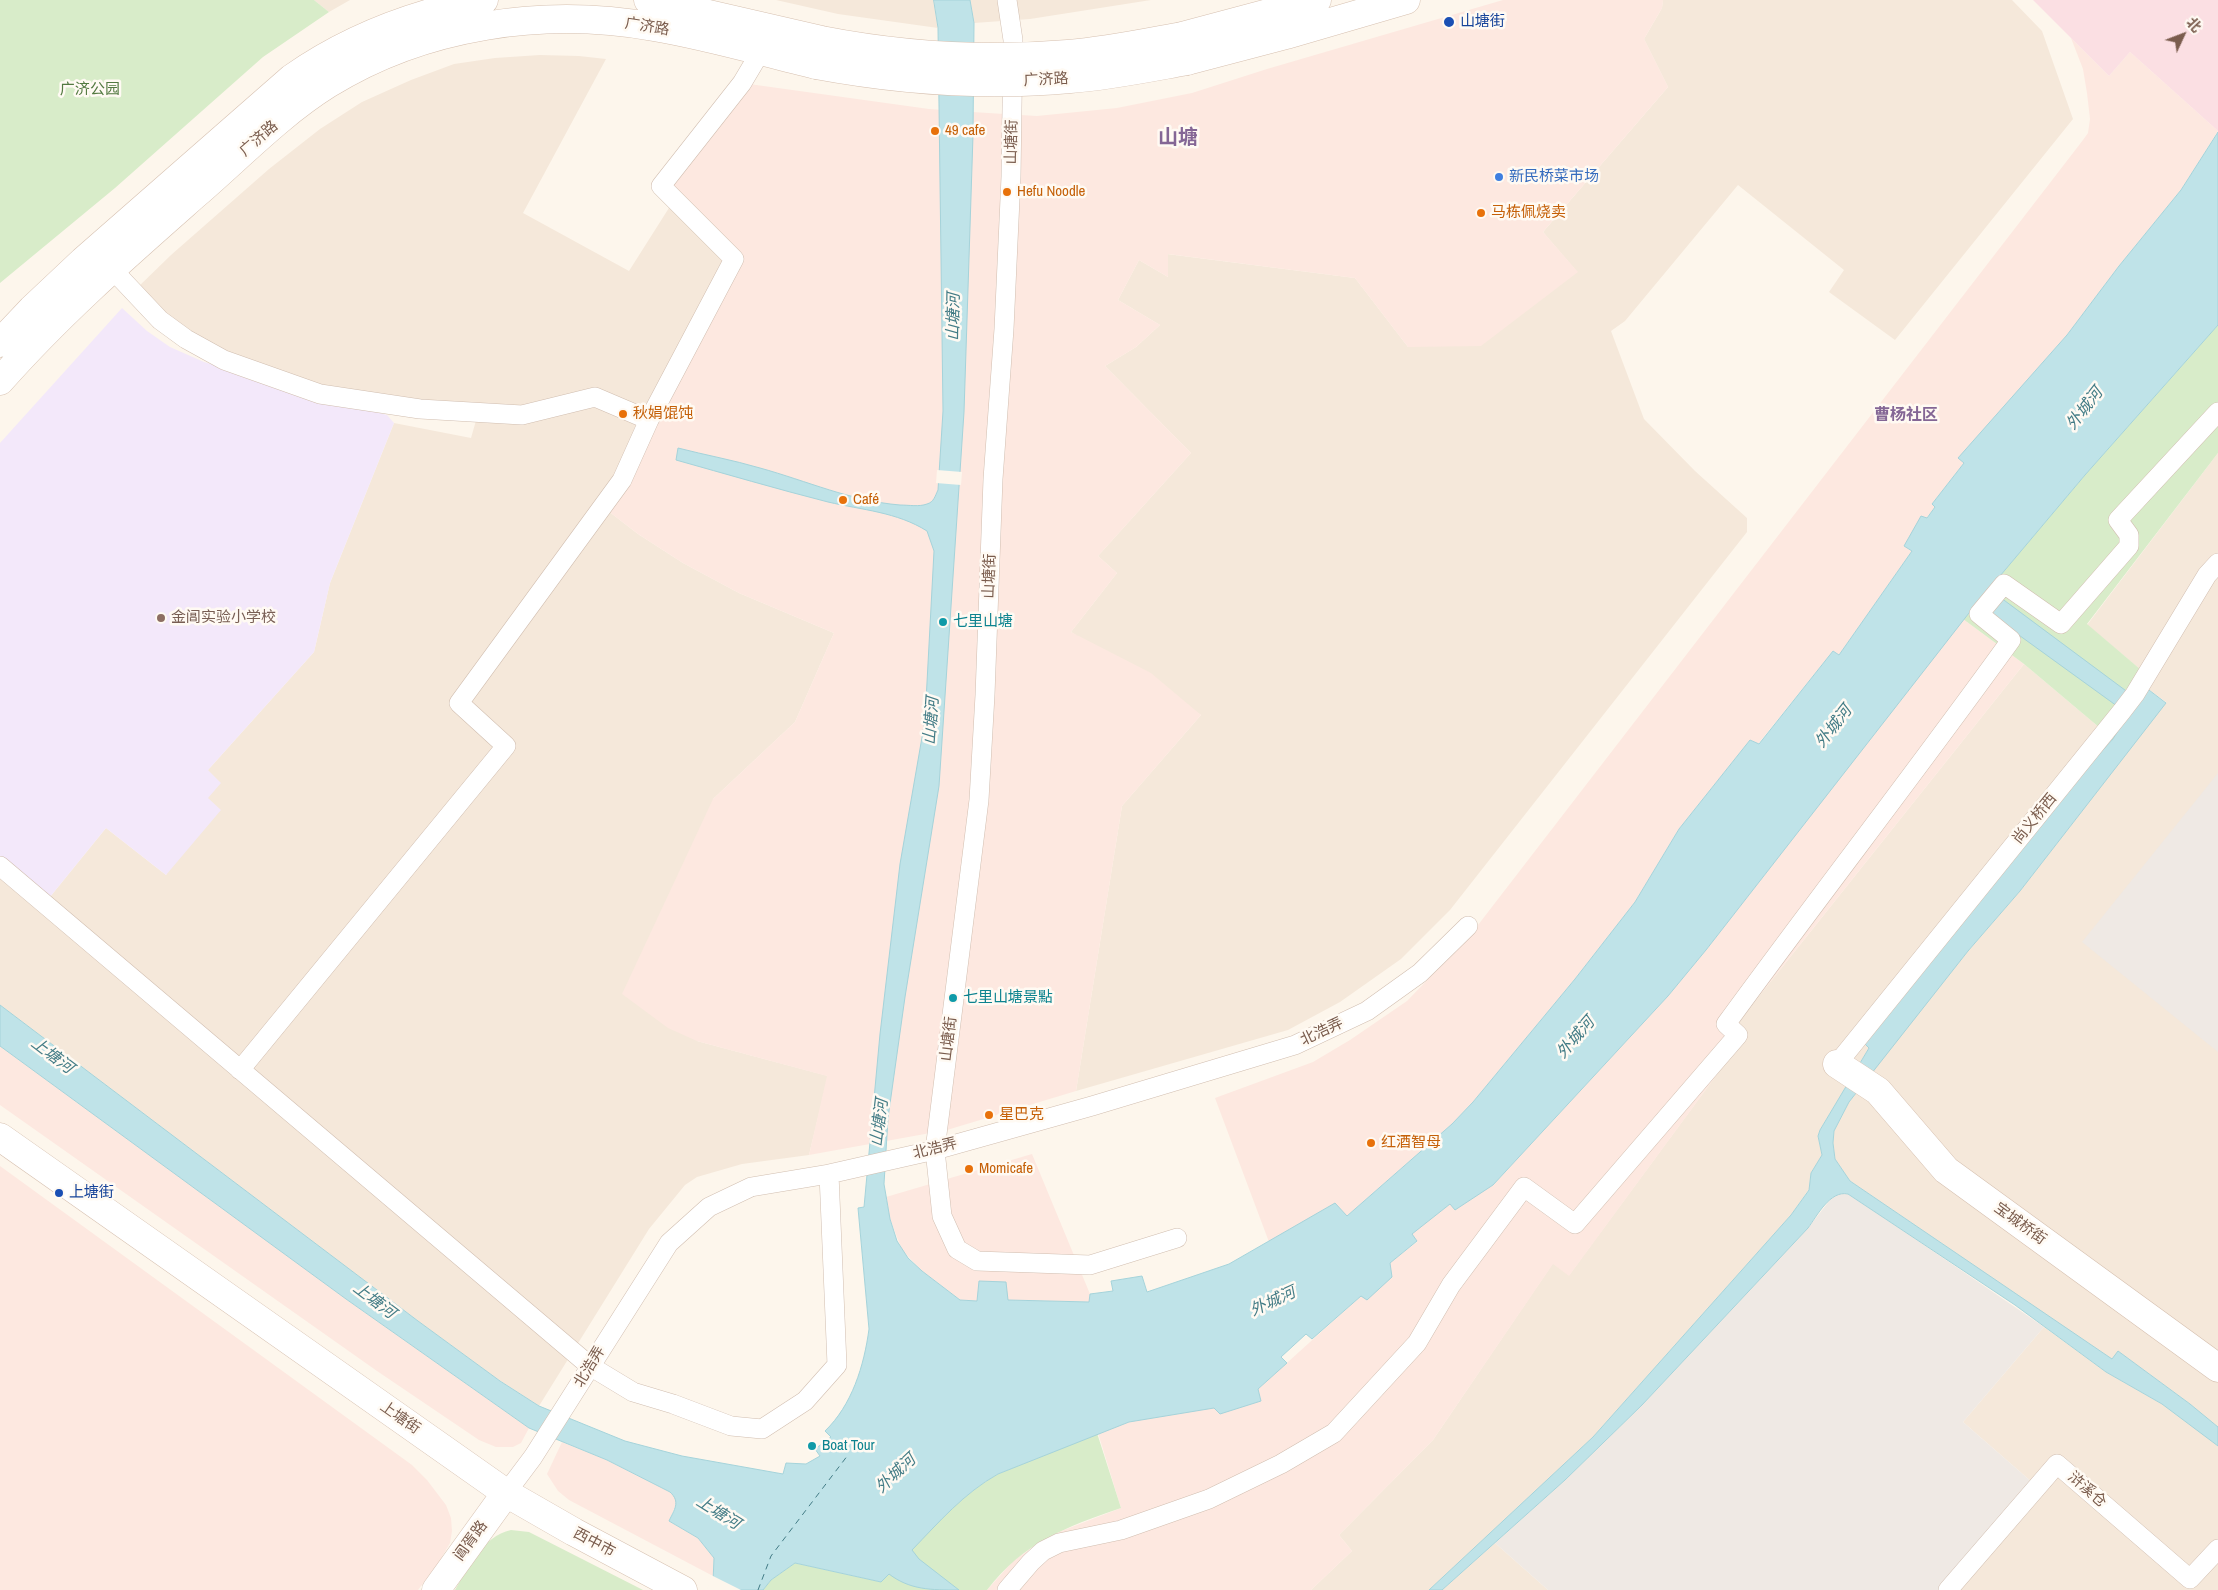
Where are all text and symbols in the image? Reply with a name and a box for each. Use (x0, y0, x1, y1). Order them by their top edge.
north arrow (2158, 10, 2208, 60)
place label: 山塘街 (1460, 13, 1505, 31)
text: 北 (2183, 14, 2205, 36)
street label: 广济路 (623, 15, 671, 39)
marker: 山塘街 (1442, 15, 1456, 29)
street label: 广济路 (1023, 70, 1069, 90)
park label: 广济公园 (60, 81, 120, 99)
street label: 广济路 (236, 117, 282, 161)
street label: 山塘街 (1003, 119, 1021, 165)
place label: 49 cafe (945, 122, 985, 140)
marker: 49 cafe (929, 125, 941, 137)
district label: 山塘 (1158, 127, 1198, 151)
place label: 新民桥菜市场 (1509, 168, 1599, 186)
marker: 新民桥菜市场 (1493, 171, 1505, 183)
place label: Hefu Noodle (1017, 183, 1085, 201)
marker: Hefu Noodle (1001, 186, 1013, 198)
place label: 马栋佩烧卖 (1491, 204, 1566, 222)
marker: 马栋佩烧卖 (1475, 207, 1487, 219)
water label: 山塘河 (944, 293, 964, 341)
water label: 外城河 (2063, 384, 2107, 434)
place label: 秋娟馄饨 (633, 405, 693, 423)
district label: 曹杨社区 (1874, 406, 1938, 426)
marker: 秋娟馄饨 (617, 408, 629, 420)
place label: Café (853, 491, 879, 509)
marker: Café (837, 494, 849, 506)
street label: 山塘街 (980, 553, 1000, 599)
place label: 金阊实验小学校 (171, 609, 276, 627)
marker: 金阊实验小学校 (155, 612, 167, 624)
place label: 七里山塘 (953, 613, 1013, 631)
marker: 七里山塘 (937, 616, 949, 628)
water label: 山塘河 (921, 696, 943, 746)
water label: 外城河 (1812, 702, 1856, 752)
street label: 尚义桥西 (2009, 790, 2061, 848)
place label: 七里山塘景點 (963, 989, 1053, 1007)
marker: 七里山塘景點 (947, 992, 959, 1004)
street label: 北浩弄 (1298, 1014, 1346, 1050)
water label: 外城河 (1553, 1014, 1599, 1062)
street label: 山塘街 (937, 1016, 961, 1062)
water label: 上塘河 (27, 1034, 77, 1078)
water label: 山塘河 (868, 1098, 892, 1148)
place label: 星巴克 (999, 1106, 1044, 1124)
marker: 星巴克 (983, 1109, 995, 1121)
place label: 红酒智母 (1381, 1134, 1441, 1152)
street label: 北浩弄 (911, 1135, 959, 1163)
marker: 红酒智母 (1365, 1137, 1377, 1149)
place label: Momicafe (979, 1160, 1033, 1178)
marker: Momicafe (963, 1163, 975, 1175)
place label: 上塘街 (69, 1184, 114, 1202)
marker: 上塘街 (53, 1187, 65, 1199)
street label: 宝城桥街 (1990, 1199, 2050, 1249)
water label: 上塘河 (349, 1279, 399, 1323)
water label: 外城河 (1247, 1283, 1299, 1321)
street label: 北浩弄 (571, 1343, 609, 1391)
street label: 上塘街 (376, 1398, 424, 1438)
place label: Boat Tour (822, 1437, 875, 1455)
marker: Boat Tour (806, 1440, 818, 1452)
water label: 外城河 (872, 1451, 920, 1497)
street label: 浒溪仓 (2064, 1468, 2110, 1512)
water label: 上塘河 (693, 1492, 743, 1534)
street label: 阊胥路 (450, 1518, 492, 1564)
street label: 西中市 (570, 1524, 618, 1562)

